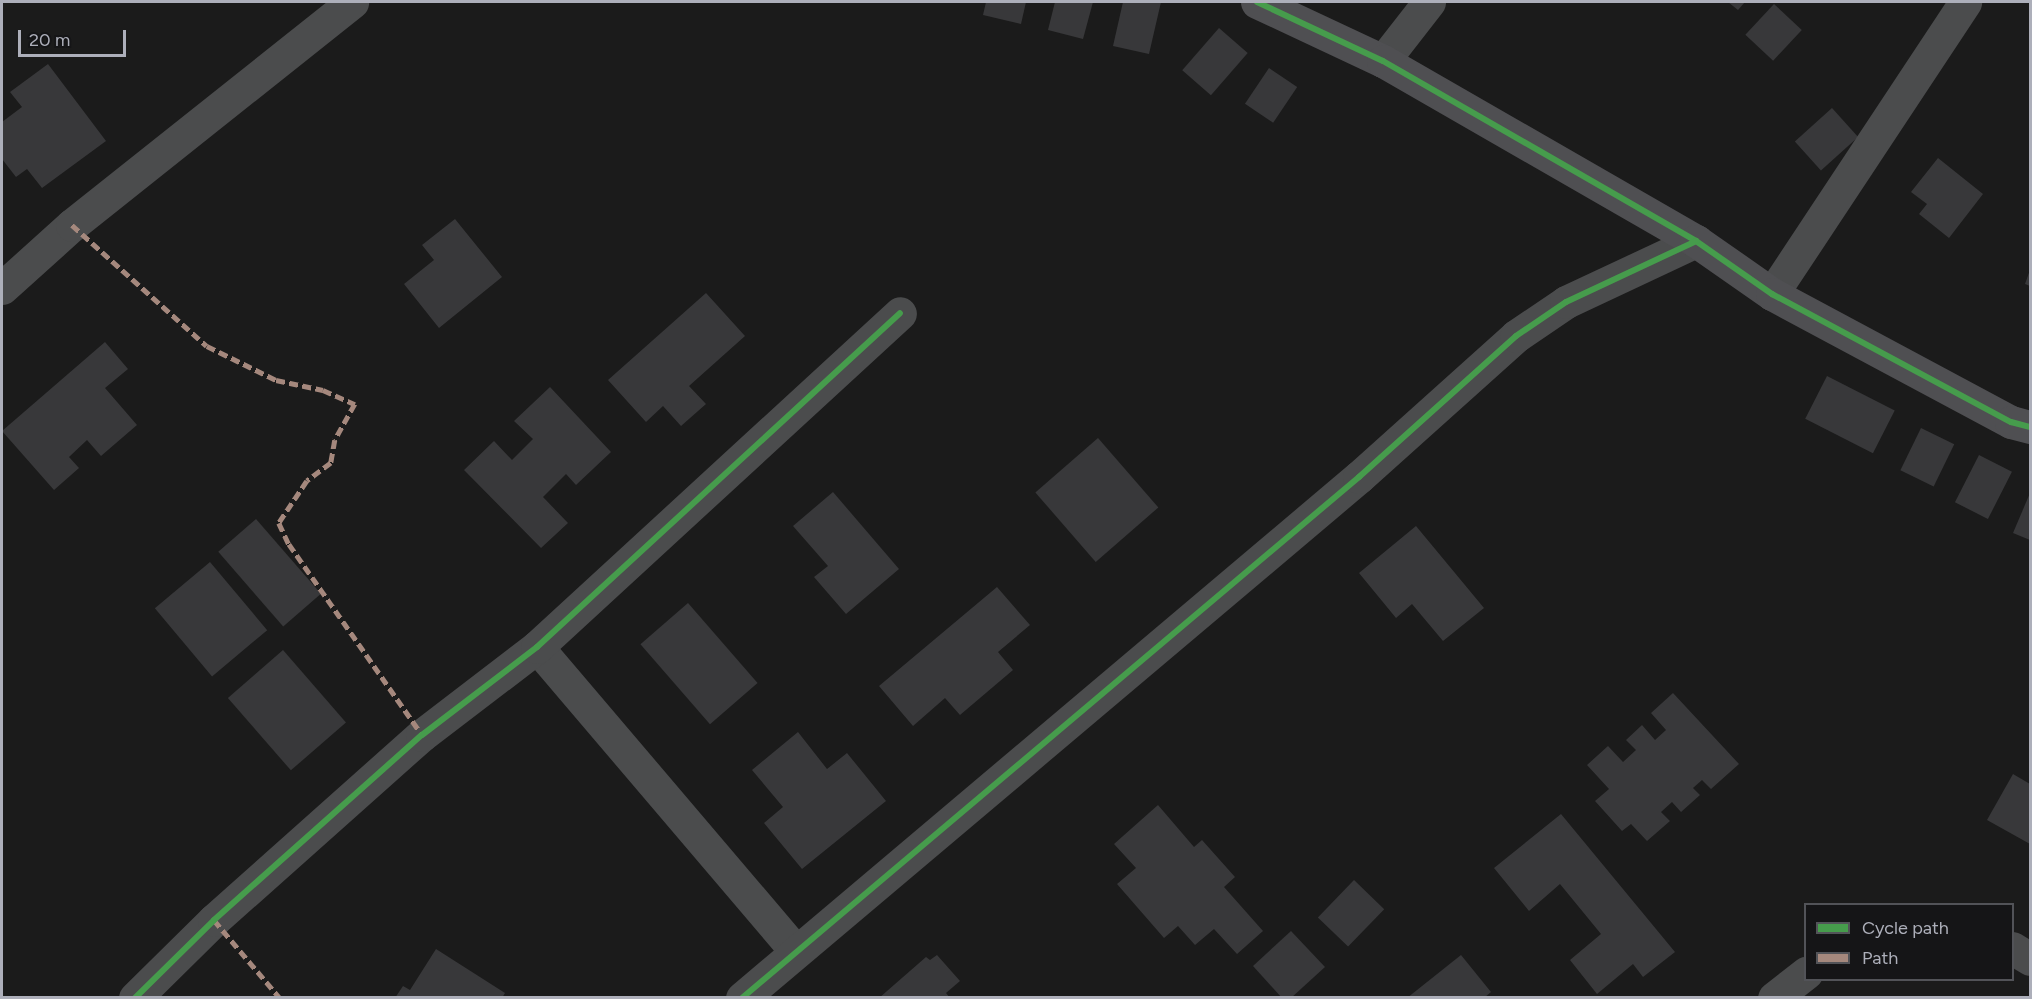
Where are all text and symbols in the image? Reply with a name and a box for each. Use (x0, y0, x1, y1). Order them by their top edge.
scale bar (21, 18, 129, 56)
text: 20 m (29, 29, 70, 51)
legend (1804, 903, 2014, 981)
text: Cycle path (1862, 917, 1949, 939)
text: Path (1862, 947, 1898, 969)

